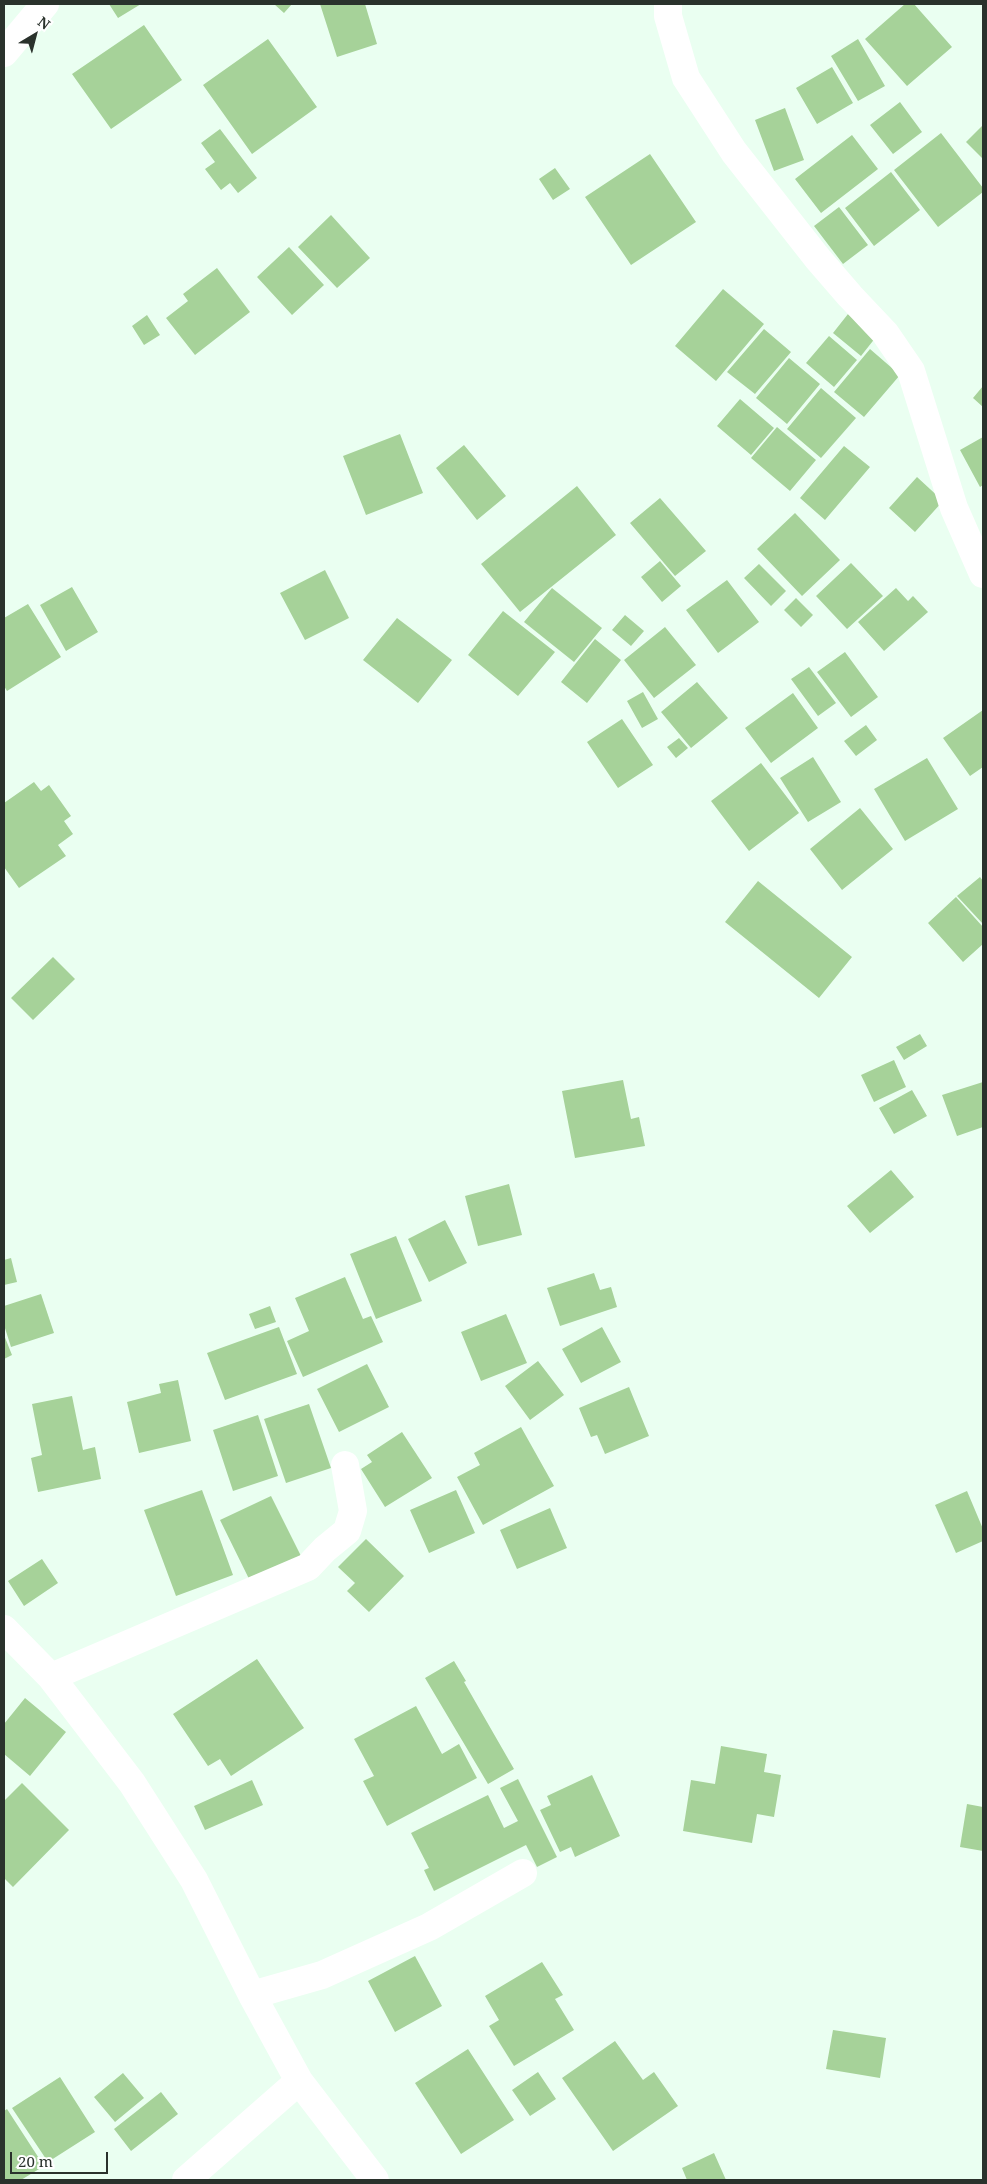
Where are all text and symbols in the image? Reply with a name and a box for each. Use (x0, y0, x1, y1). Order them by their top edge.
north arrow (10, 10, 60, 60)
text: N (34, 12, 54, 34)
scale bar (12, 2142, 110, 2174)
text: 20 m (18, 2151, 53, 2171)

